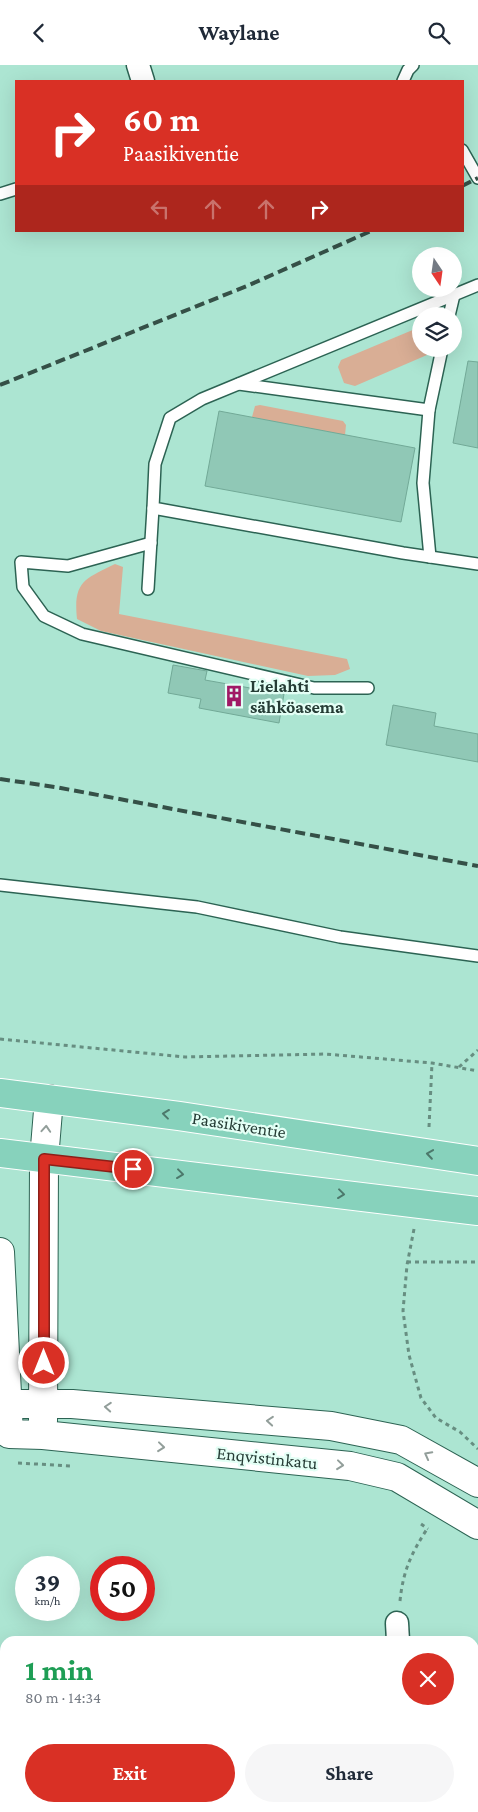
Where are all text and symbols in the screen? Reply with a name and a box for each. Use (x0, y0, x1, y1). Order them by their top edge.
icon: back (25, 19, 53, 47)
icon: search (425, 19, 453, 47)
text: Waylane (198, 20, 280, 45)
icon: right (40, 100, 105, 165)
text: 60 m (123, 100, 200, 139)
text: Paasikiventie (123, 141, 239, 166)
icon: left (146, 195, 174, 223)
icon: ahead (199, 195, 227, 223)
icon: ahead (252, 195, 280, 223)
icon: right (305, 195, 333, 223)
north arrow (412, 247, 462, 297)
map controls (412, 247, 462, 357)
button: layers (412, 307, 462, 357)
place label: Lielahti sähköasema (250, 676, 344, 717)
building icon: Lielahti sähköasema (221, 683, 247, 709)
street label: Paasikiventie (191, 1108, 287, 1142)
one-way arrow (162, 1109, 170, 1120)
one-way arrow (41, 1125, 52, 1133)
pin (112, 1148, 154, 1190)
one-way arrow (425, 1150, 434, 1160)
icon: arrive (119, 1155, 147, 1183)
one-way arrow (176, 1168, 184, 1179)
one-way arrow (337, 1188, 345, 1199)
position arrow (17, 1336, 69, 1388)
one-way arrow (104, 1402, 112, 1413)
one-way arrow (266, 1416, 274, 1427)
one-way arrow (157, 1441, 165, 1452)
street label: Enqvistinkatu (216, 1443, 319, 1473)
one-way arrow (424, 1451, 433, 1461)
one-way arrow (336, 1460, 344, 1471)
speed limit sign: 50 (90, 1556, 155, 1621)
text: 39 (35, 1569, 60, 1596)
text: km/h (35, 1594, 60, 1608)
text: 1 min (25, 1653, 93, 1686)
button: close (402, 1653, 454, 1705)
text: 80 m · 14:34 (25, 1689, 101, 1706)
button: Exit (25, 1744, 235, 1802)
button: Share (245, 1744, 454, 1802)

